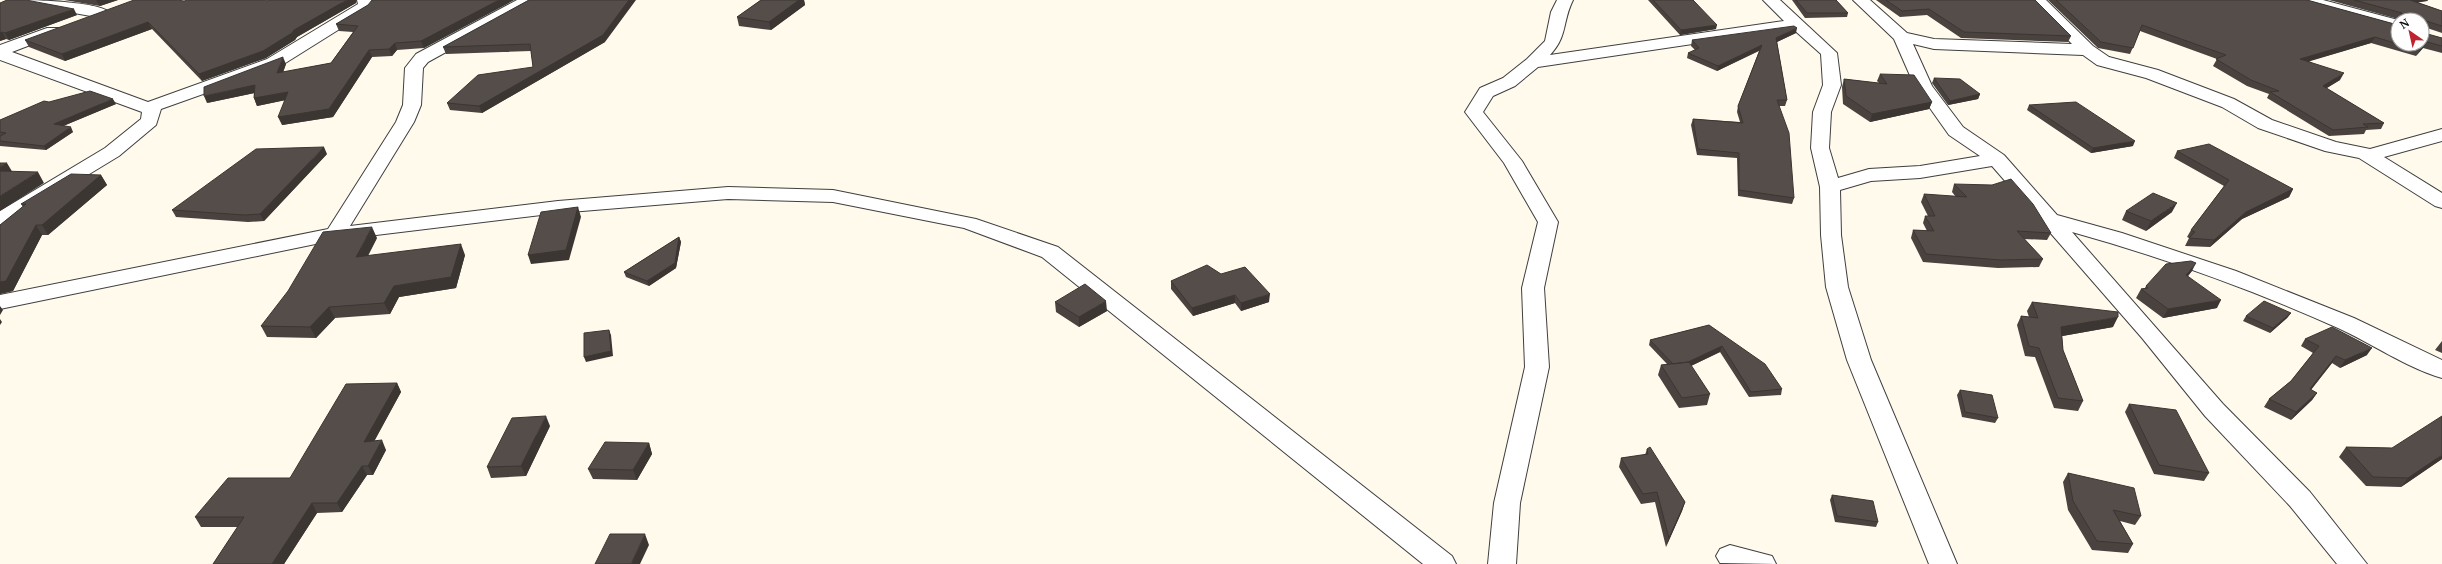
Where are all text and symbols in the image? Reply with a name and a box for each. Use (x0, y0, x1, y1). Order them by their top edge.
north arrow (2390, 12, 2430, 52)
text: N (2396, 14, 2412, 32)

